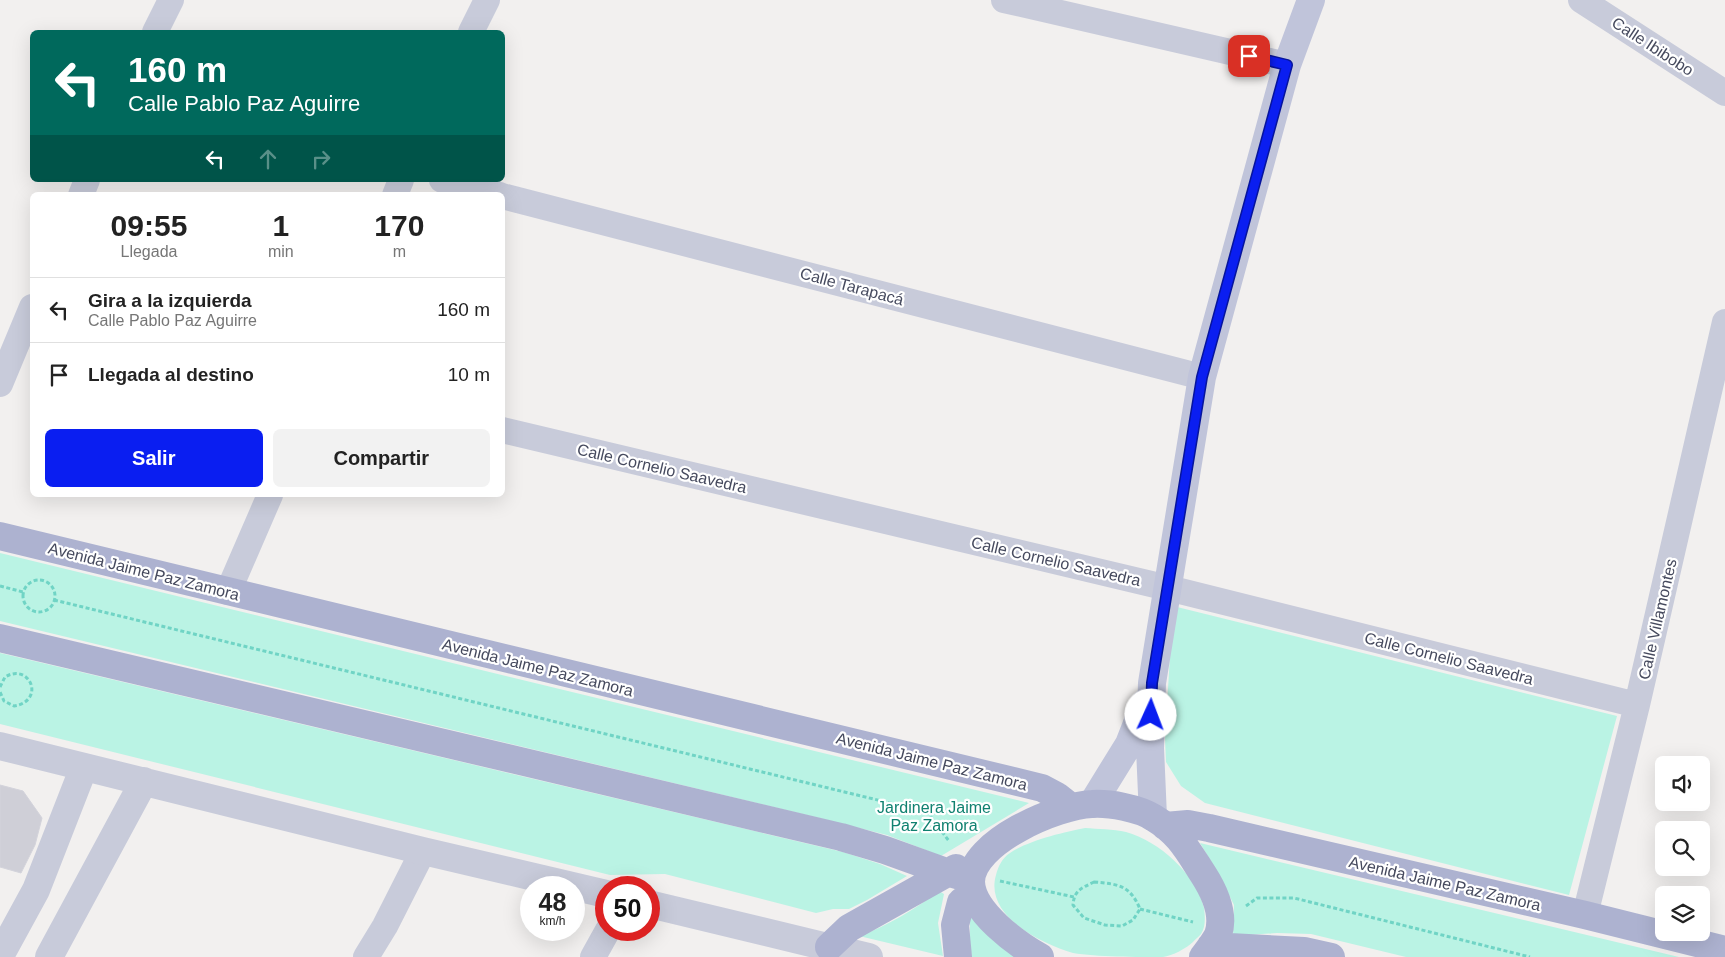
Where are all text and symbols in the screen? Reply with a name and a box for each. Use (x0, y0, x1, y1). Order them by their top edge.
street label: Calle Ibibobo (1609, 14, 1697, 79)
pin (1228, 35, 1270, 77)
icon: arrive (1235, 42, 1263, 70)
icon: left (45, 50, 110, 115)
text: 160 m (128, 50, 227, 89)
text: Calle Pablo Paz Aguirre (128, 91, 360, 116)
icon: left (201, 145, 229, 173)
icon: ahead (254, 145, 282, 173)
icon: right (307, 145, 335, 173)
text: 09:55 (111, 209, 187, 242)
text: 1 (272, 209, 289, 242)
text: 170 (374, 209, 424, 242)
text: Llegada (120, 243, 177, 260)
text: min (268, 243, 294, 260)
text: m (393, 243, 406, 260)
street label: Calle Tarapacá (798, 264, 906, 308)
text: Gira a la izquierda (88, 290, 252, 311)
icon: left (45, 296, 73, 324)
text: 160 m (437, 299, 490, 320)
text: Calle Pablo Paz Aguirre (88, 312, 257, 329)
icon: arrive (45, 361, 73, 389)
text: Llegada al destino (88, 364, 254, 385)
text: 10 m (448, 364, 490, 385)
button: Salir (45, 429, 263, 487)
button: Compartir (273, 429, 490, 487)
street label: Calle Cornelio Saavedra (575, 441, 748, 496)
street label: Calle Cornelio Saavedra (969, 534, 1142, 589)
street label: Avenida Jaime Paz Zamora (47, 539, 241, 603)
street label: Calle Villamontes (1635, 557, 1680, 681)
street label: Calle Cornelio Saavedra (1363, 629, 1535, 688)
street label: Avenida Jaime Paz Zamora (441, 635, 635, 699)
position arrow (1124, 688, 1176, 740)
street label: Avenida Jaime Paz Zamora (835, 729, 1029, 793)
map controls (1655, 756, 1710, 941)
button: sound (1655, 756, 1710, 811)
park label: Jardinera Jaime Paz Zamora (877, 799, 991, 834)
button: search (1655, 821, 1710, 876)
street label: Avenida Jaime Paz Zamora (1347, 853, 1543, 914)
speed limit sign: 50 (595, 876, 660, 941)
button: layers (1655, 886, 1710, 941)
text: 48 (539, 888, 566, 916)
text: km/h (539, 914, 566, 928)

